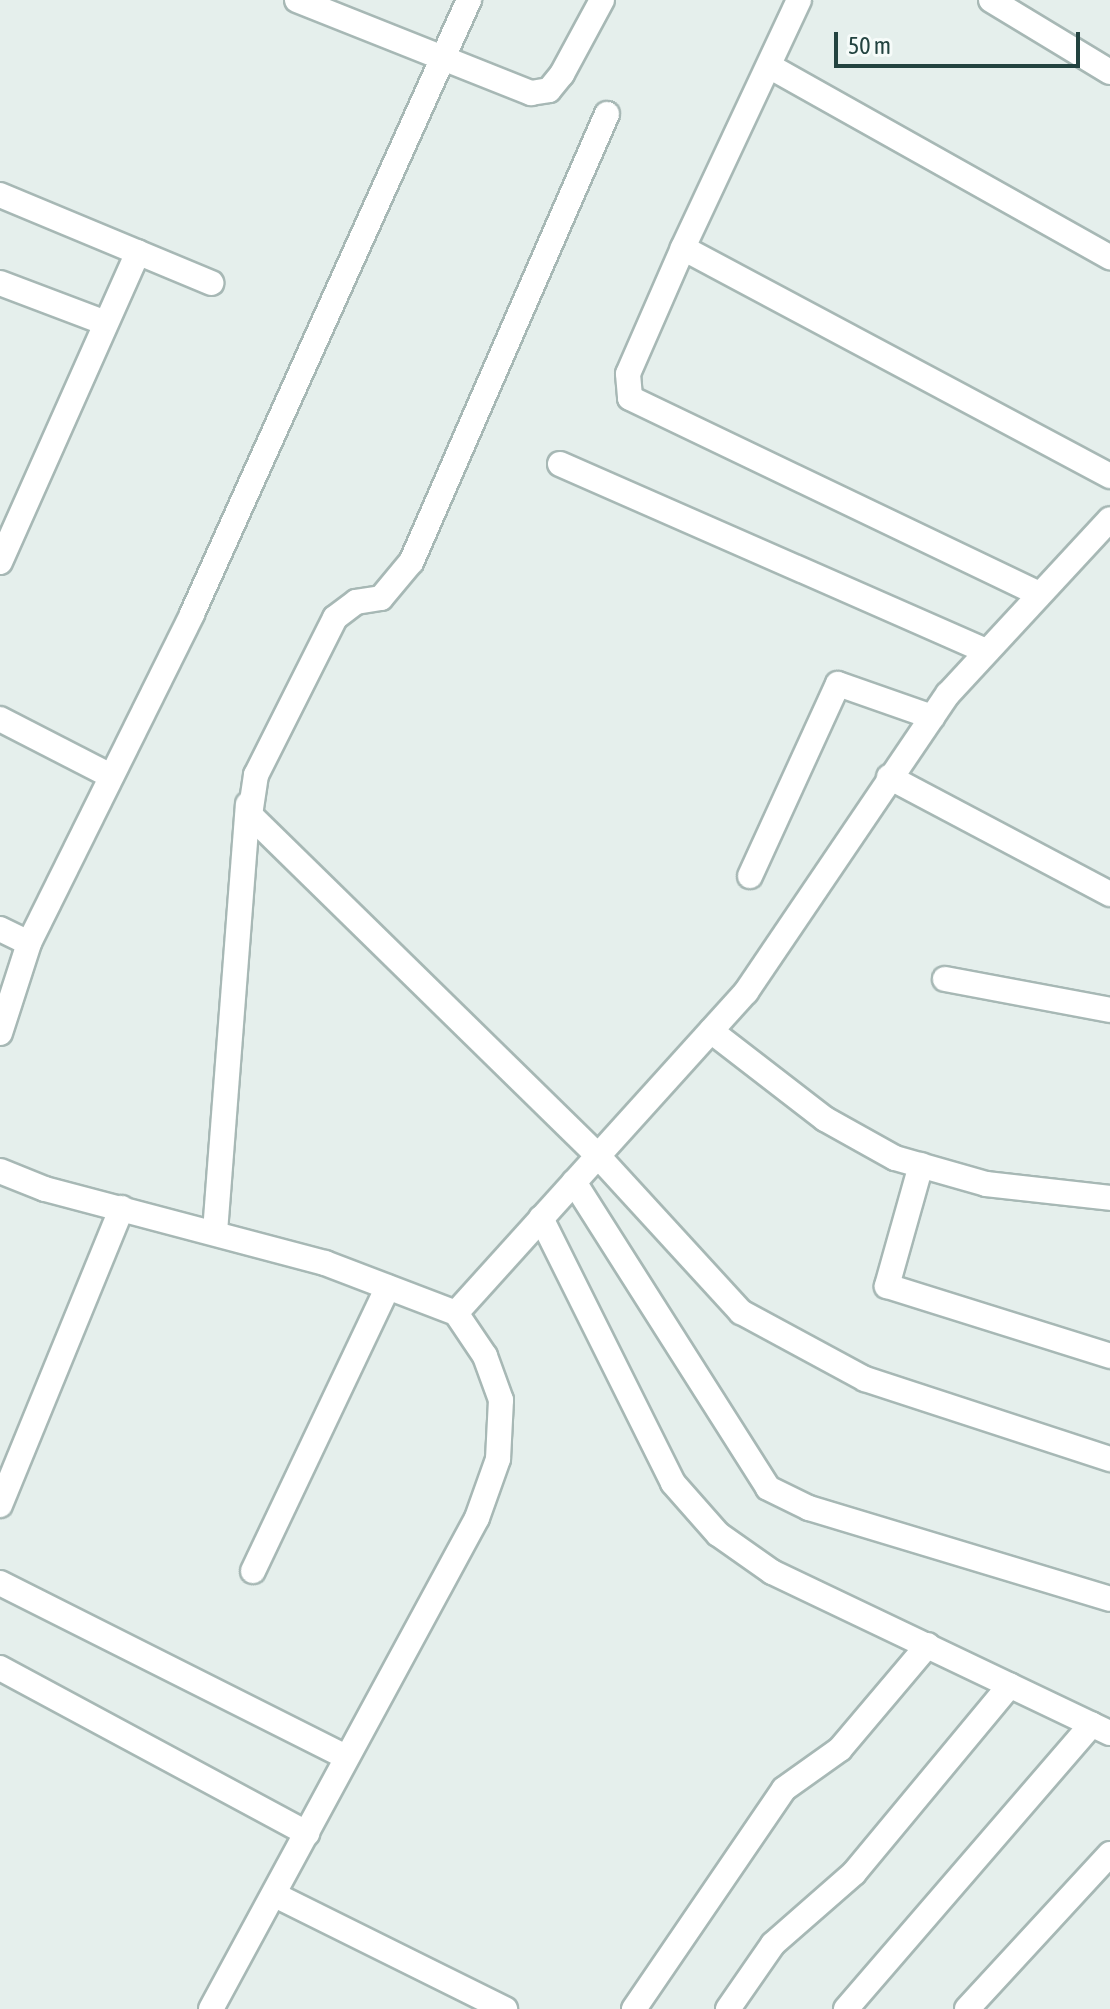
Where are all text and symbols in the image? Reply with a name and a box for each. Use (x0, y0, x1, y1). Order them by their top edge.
scale bar (838, 16, 1084, 66)
text: 50 m (848, 32, 891, 59)

